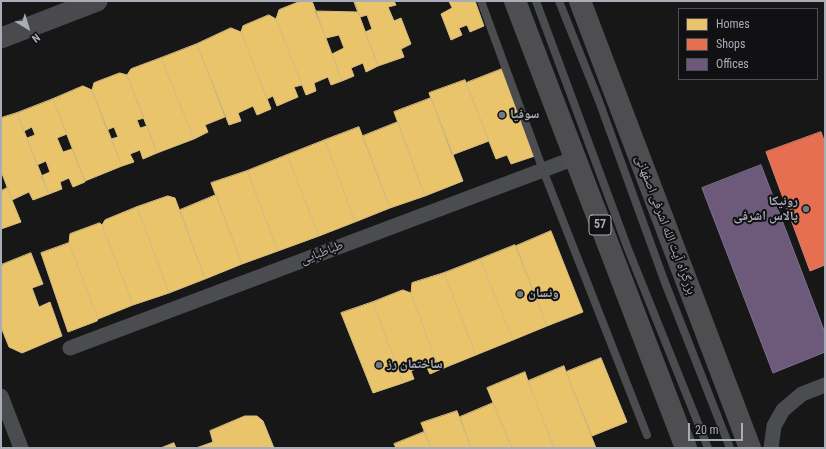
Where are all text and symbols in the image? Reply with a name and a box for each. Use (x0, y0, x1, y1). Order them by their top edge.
north arrow (8, 8, 48, 48)
legend (678, 8, 818, 80)
text: Homes (716, 17, 750, 31)
text: N (29, 31, 42, 45)
text: Shops (716, 37, 745, 51)
text: Offices (716, 57, 749, 71)
place label: سوفیا (510, 107, 539, 123)
marker: سوفیا (497, 110, 507, 120)
street label: بزرگراه آیت الله اشرفی اصفهانی (631, 153, 699, 297)
place label: رونیکا پالاس اشرفی (733, 194, 798, 225)
marker: رونیکا پالاس اشرفی (801, 204, 811, 214)
road number: 57 (589, 215, 611, 235)
street label: طباطبایی (298, 238, 346, 268)
place label: ونسان (528, 286, 559, 302)
marker: ونسان (515, 289, 525, 299)
place label: ساختمان رز (387, 357, 443, 373)
marker: ساختمان رز (374, 360, 384, 370)
scale bar (690, 415, 745, 441)
text: 20 m (695, 423, 719, 437)

